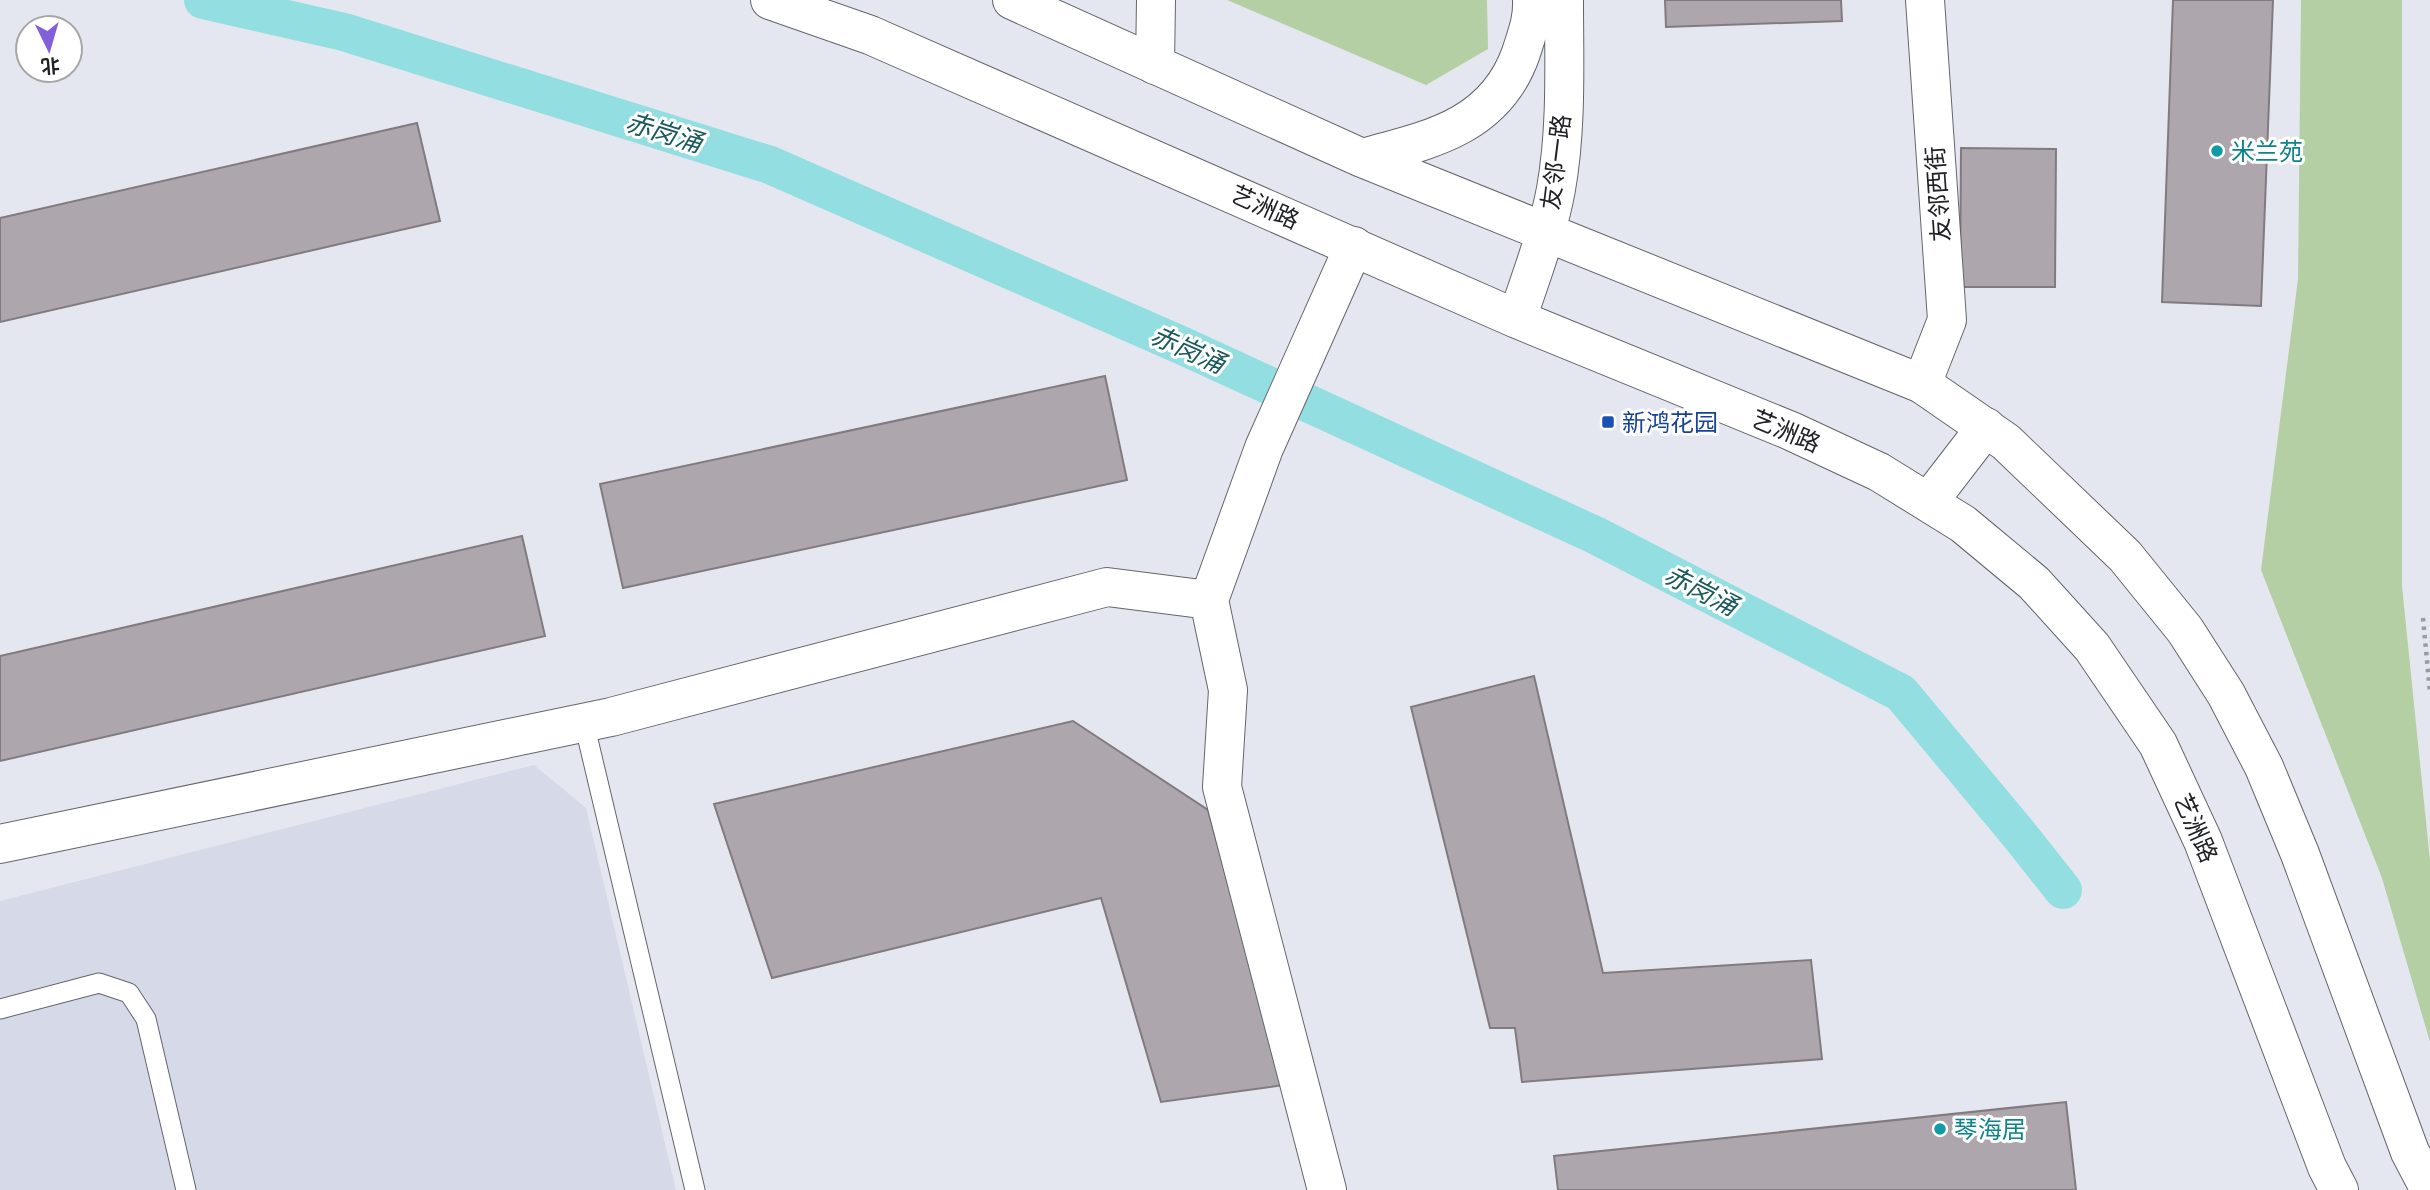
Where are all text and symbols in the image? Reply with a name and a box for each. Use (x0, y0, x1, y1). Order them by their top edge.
north arrow (14, 14, 84, 84)
text: 北 (40, 53, 61, 79)
water label: 赤岗涌 (622, 105, 709, 160)
street label: 友邻一路 (1535, 112, 1577, 212)
place label: 米兰苑 (2231, 136, 2303, 167)
marker: 米兰苑 (2209, 143, 2225, 159)
street label: 友邻西街 (1919, 145, 1957, 243)
street label: 艺洲路 (1226, 178, 1304, 236)
water label: 赤岗涌 (1146, 318, 1233, 381)
street label: 艺洲路 (1747, 403, 1825, 459)
place label: 新鸿花园 (1622, 407, 1718, 438)
marker: 新鸿花园 (1600, 414, 1616, 430)
water label: 赤岗涌 (1659, 558, 1746, 624)
street label: 艺洲路 (2167, 789, 2225, 867)
place label: 琴海居 (1954, 1114, 2026, 1145)
marker: 琴海居 (1932, 1121, 1948, 1137)

